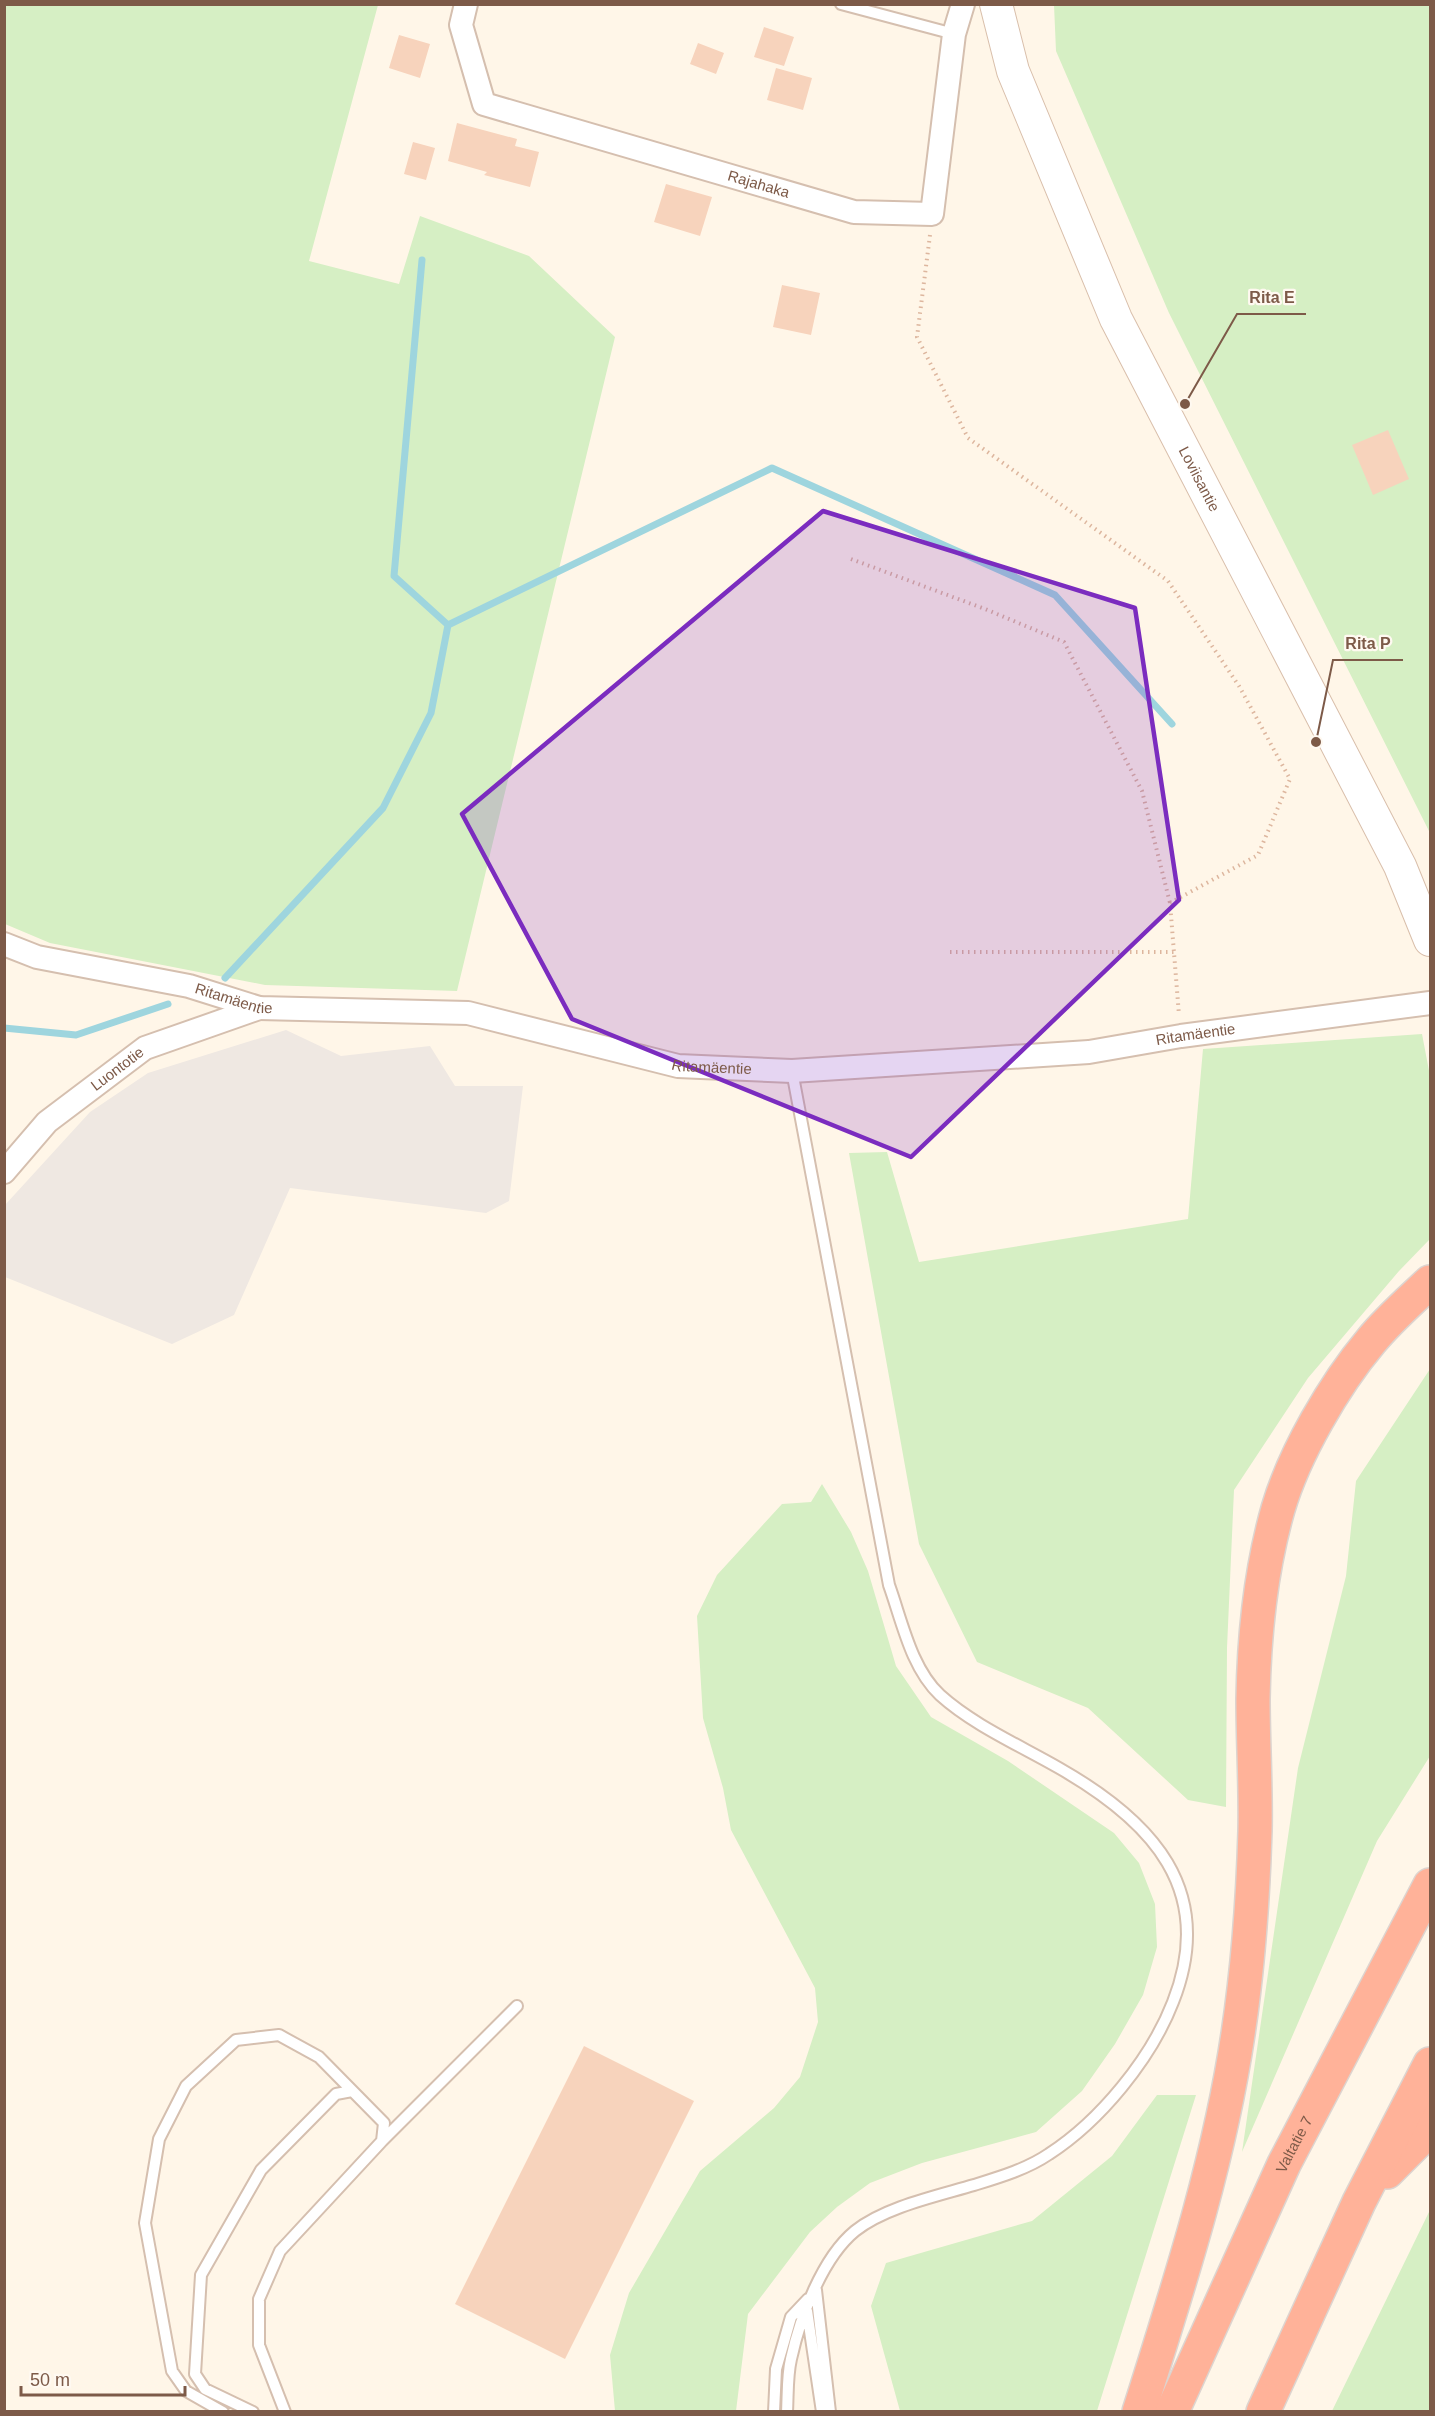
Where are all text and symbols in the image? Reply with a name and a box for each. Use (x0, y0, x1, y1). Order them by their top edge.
street label: Rajahaka (726, 167, 792, 201)
callout: Rita E (1237, 280, 1306, 314)
text: Rita E (1249, 289, 1295, 306)
street label: Loviisantie (1176, 443, 1223, 514)
callout: Rita P (1333, 626, 1403, 660)
text: Rita P (1345, 635, 1391, 652)
street label: Ritamäentie (193, 979, 273, 1016)
street label: Ritamäentie (1154, 1020, 1236, 1048)
street label: Luontotie (87, 1043, 147, 1094)
street label: Ritamäentie (670, 1056, 752, 1077)
street label: Valtatie 7 (1272, 2113, 1315, 2175)
scale bar (21, 2359, 184, 2397)
text: 50 m (30, 2370, 70, 2390)

